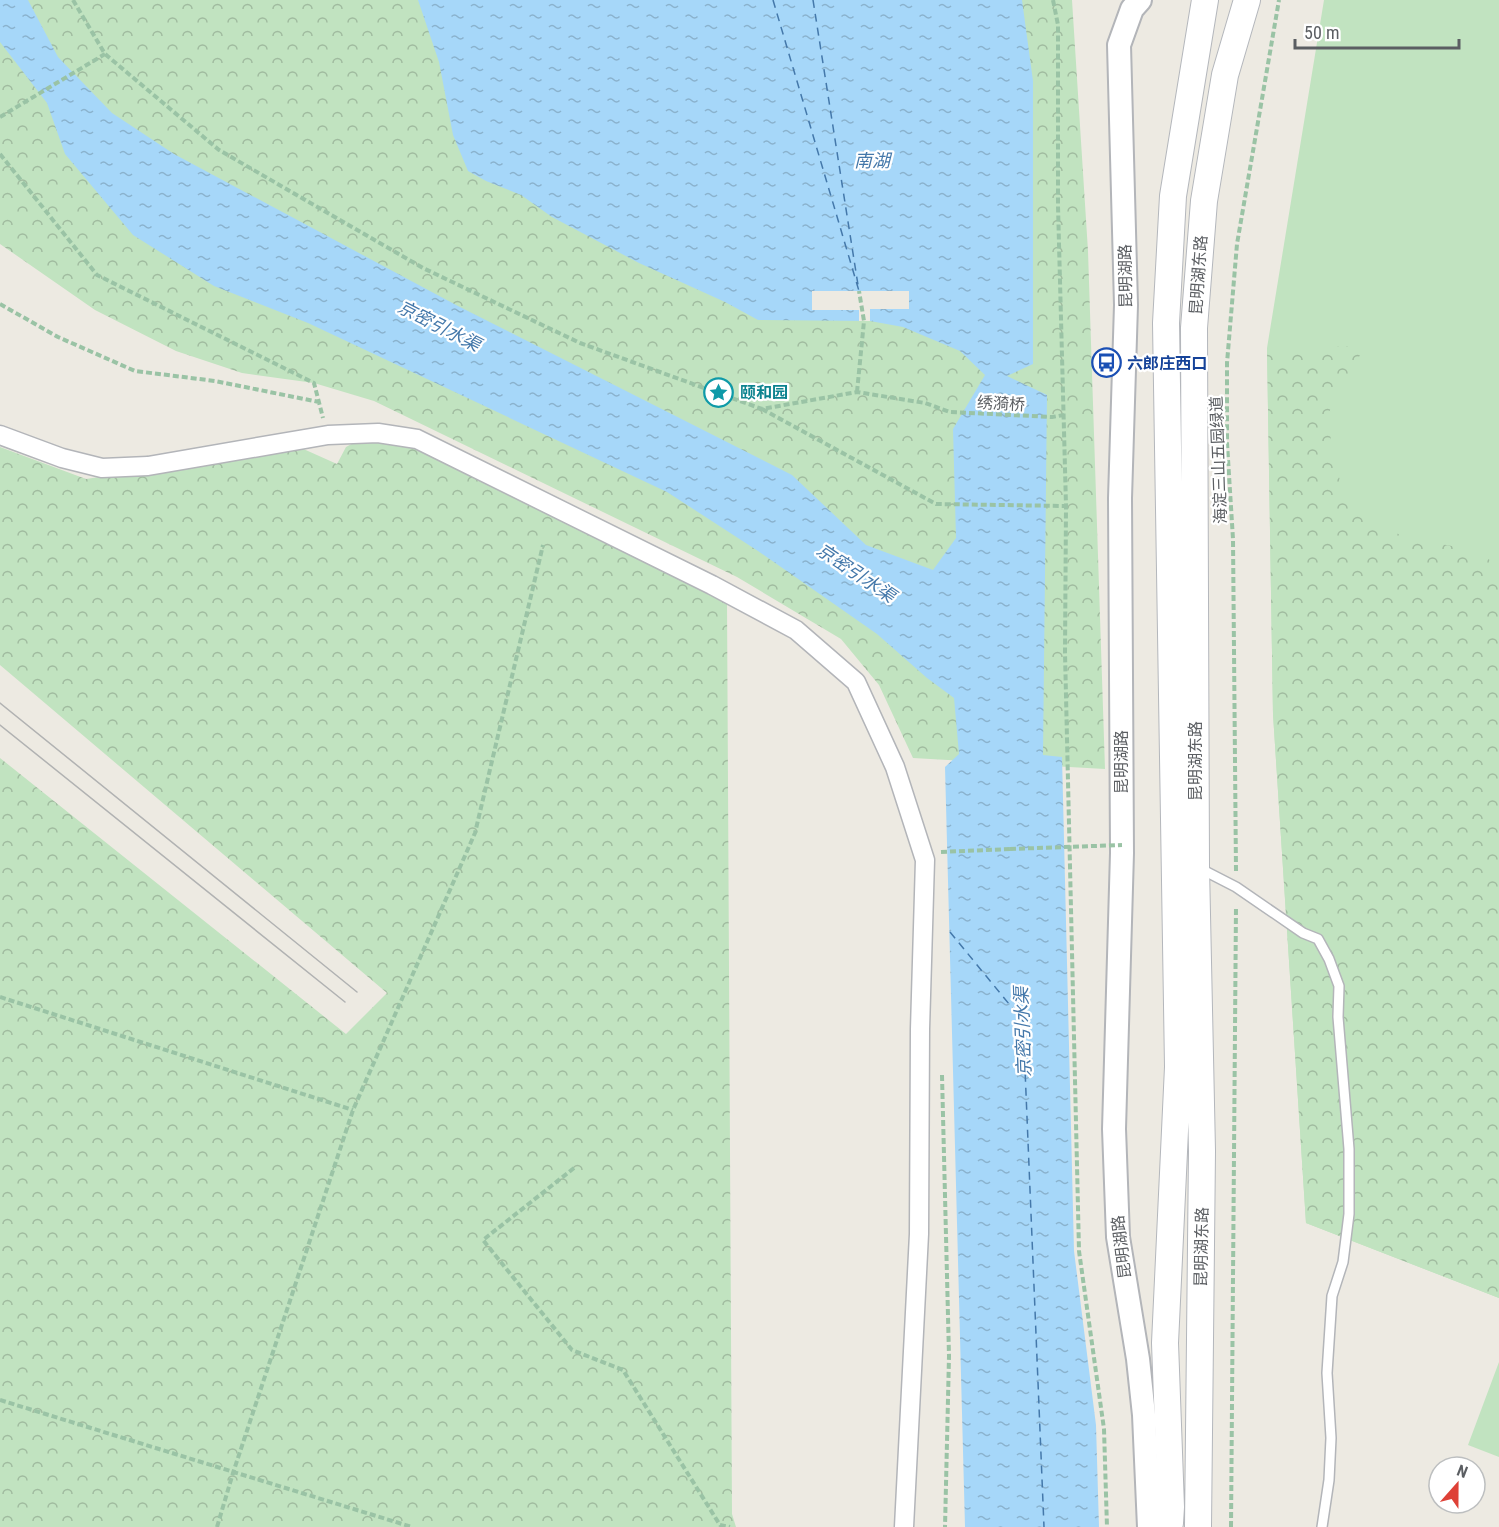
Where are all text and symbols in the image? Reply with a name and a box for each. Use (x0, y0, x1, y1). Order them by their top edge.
scale bar (1295, 12, 1458, 50)
text: 50 m (1304, 22, 1339, 43)
water label: 南湖 (854, 150, 893, 171)
street label: 昆明湖东路 (1186, 234, 1211, 316)
street label: 昆明湖路 (1115, 244, 1136, 308)
water label: 京密引水渠 (394, 296, 487, 357)
bus stop icon: 六郎庄西口 (1090, 347, 1122, 379)
place label: 六郎庄西口 (1127, 354, 1207, 373)
place icon: 颐和园 (703, 376, 735, 408)
place label: 颐和园 (740, 383, 788, 402)
street label: 绣漪桥 (977, 393, 1025, 414)
street label: 海淀三山五园绿道 (1207, 396, 1230, 524)
water label: 京密引水渠 (813, 539, 902, 608)
street label: 昆明湖东路 (1186, 721, 1205, 801)
street label: 昆明湖路 (1112, 730, 1131, 794)
water label: 京密引水渠 (1010, 984, 1035, 1077)
street label: 昆明湖东路 (1191, 1207, 1212, 1287)
street label: 昆明湖路 (1108, 1214, 1135, 1280)
north arrow (1427, 1455, 1487, 1515)
text: N (1454, 1461, 1470, 1482)

